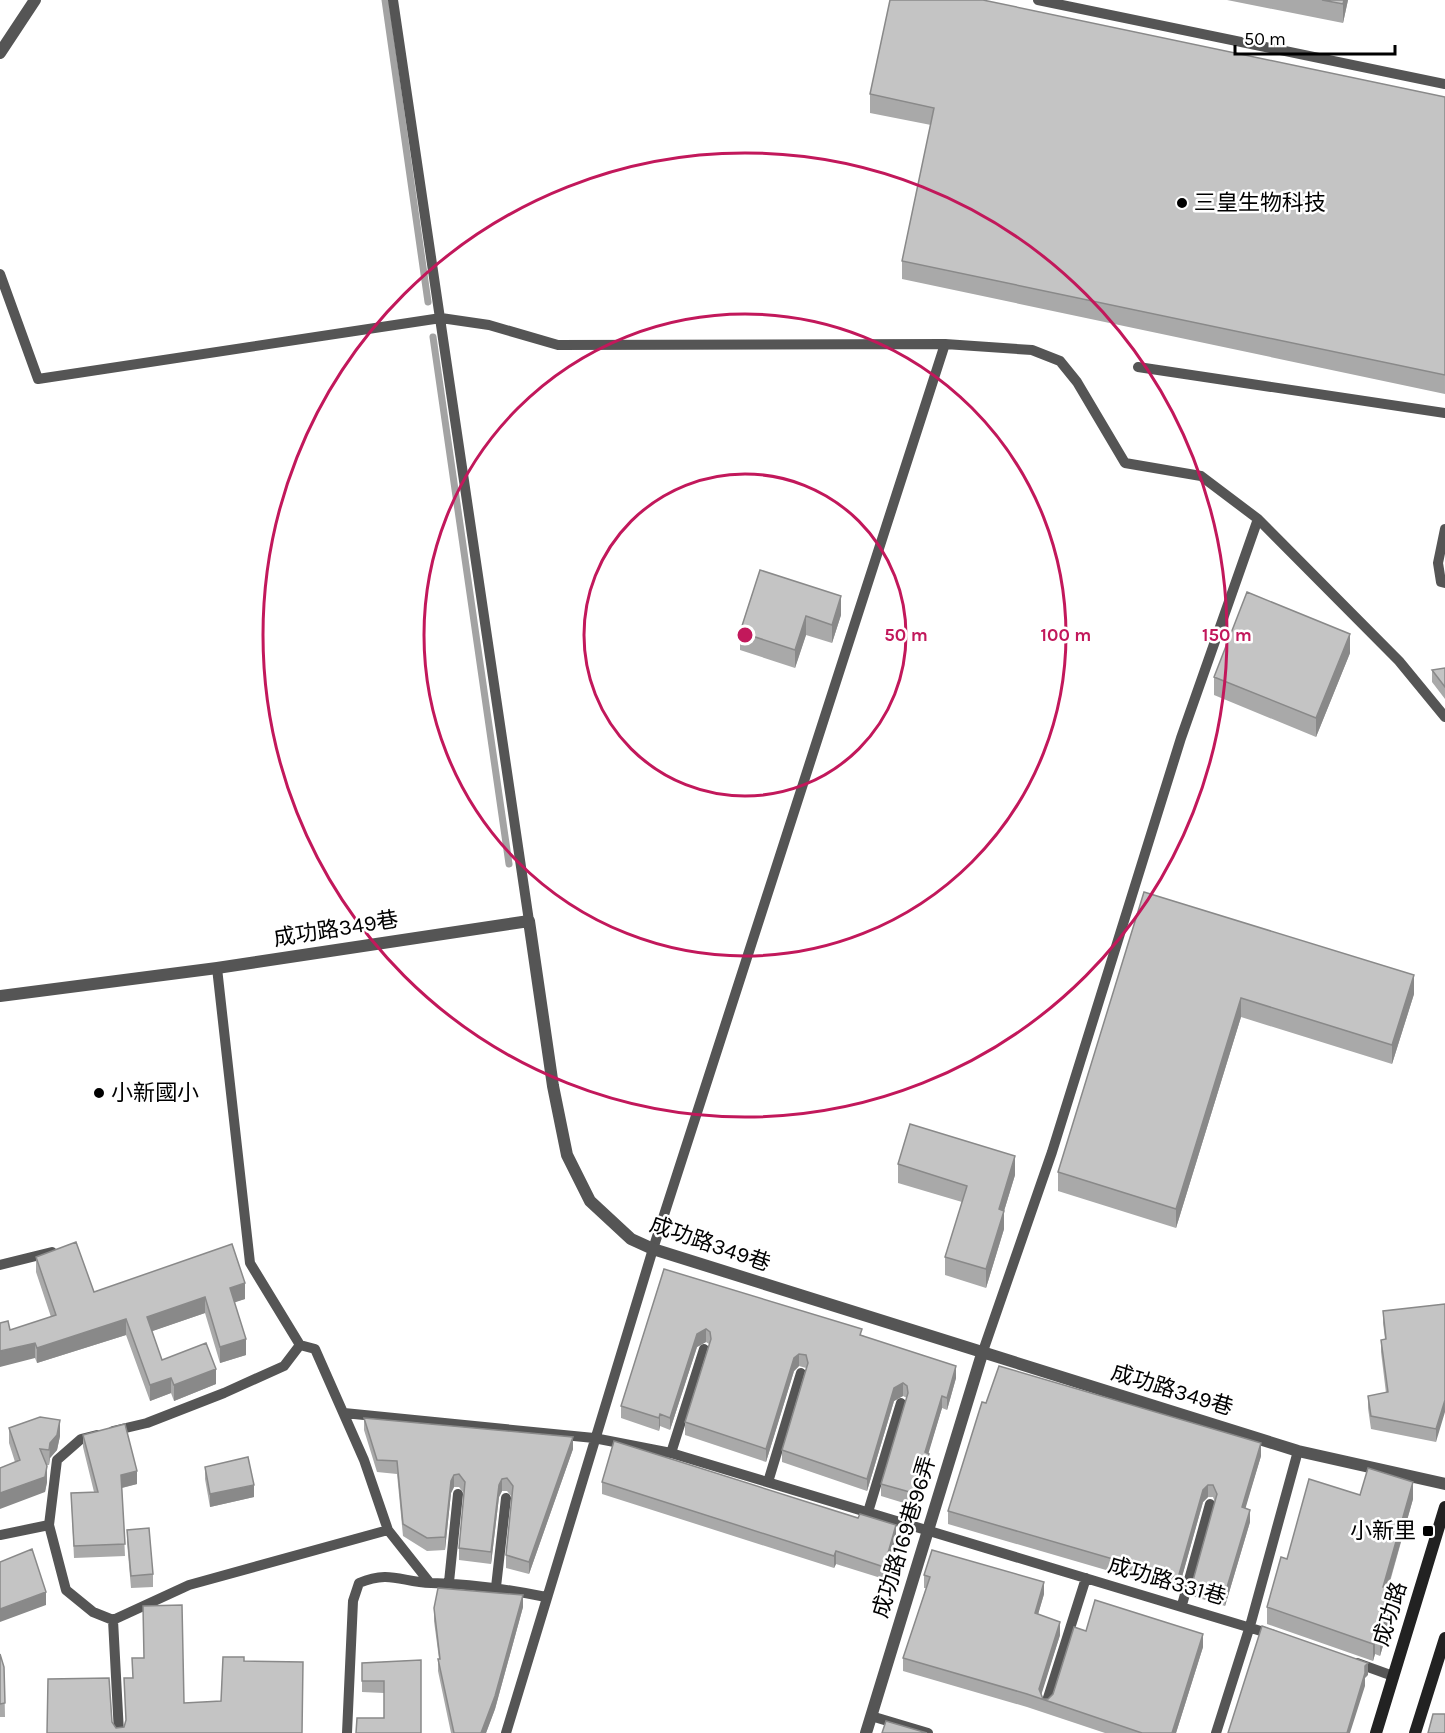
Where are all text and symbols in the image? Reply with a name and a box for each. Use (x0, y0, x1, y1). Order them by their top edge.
scale bar (1235, 18, 1396, 56)
text: 50 m (1244, 28, 1286, 50)
place label: 三皇生物科技 (1194, 190, 1326, 216)
marker: 三皇生物科技 (1175, 196, 1189, 210)
text: 50 m (884, 624, 928, 646)
text: 100 m (1041, 624, 1091, 646)
text: 150 m (1202, 624, 1252, 646)
centre of rings (735, 625, 755, 645)
street label: 成功路349巷 (272, 906, 400, 952)
place label: 小新國小 (111, 1080, 199, 1106)
marker: 小新國小 (92, 1086, 106, 1100)
street label: 成功路349巷 (646, 1211, 774, 1277)
street label: 成功路349巷 (1108, 1359, 1236, 1421)
street label: 成功路169巷96弄 (867, 1453, 941, 1621)
place label: 小新里 (1350, 1518, 1416, 1544)
marker: 小新里 (1421, 1524, 1435, 1538)
street label: 成功路331巷 (1105, 1552, 1229, 1610)
street label: 成功路 (1368, 1579, 1412, 1649)

